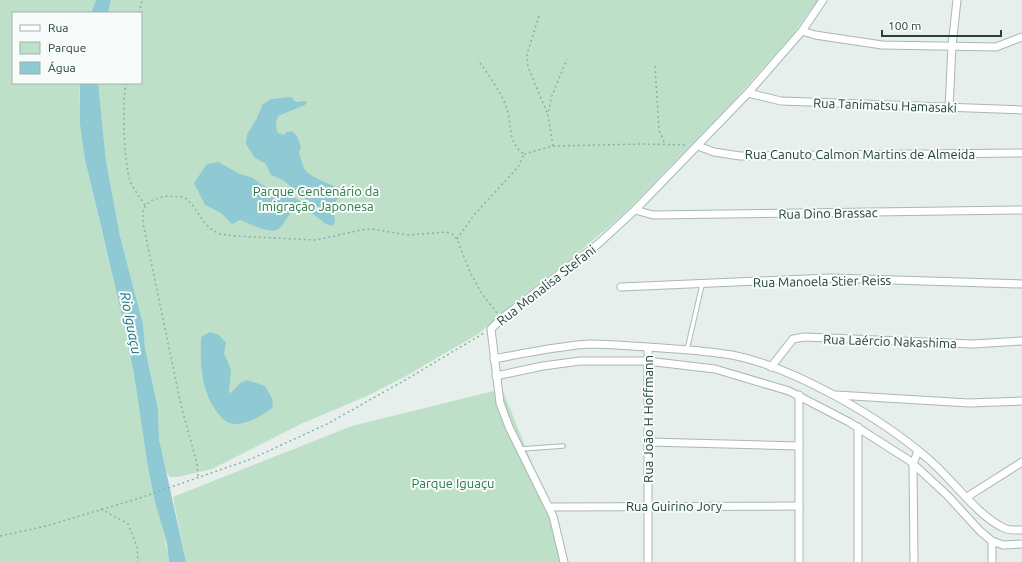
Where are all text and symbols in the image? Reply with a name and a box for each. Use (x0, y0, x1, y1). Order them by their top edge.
legend (12, 12, 142, 84)
scale bar (882, 12, 1001, 38)
text: 100 m (888, 19, 921, 32)
text: Rua (48, 21, 69, 34)
text: Parque (48, 41, 86, 54)
text: Água (48, 61, 76, 74)
street label: Rua Tanimatsu Hamasaki (813, 95, 957, 115)
street label: Rua Canuto Calmon Martins de Almeida (745, 147, 975, 161)
park label: Parque Centenário da Imigração Japonesa (253, 184, 379, 213)
street label: Rua Dino Brassac (778, 205, 878, 221)
street label: Rua Monalisa Stefani (494, 242, 598, 328)
street label: Rua Manoela Stier Reiss (753, 273, 892, 289)
water label: Rio Iguaçu (117, 290, 145, 356)
street label: Rua Laércio Nakashima (823, 332, 957, 350)
street label: Rua João H Hoffmann (641, 355, 655, 483)
park label: Parque Iguaçu (412, 476, 494, 490)
street label: Rua Guirino Jory (626, 499, 722, 513)

